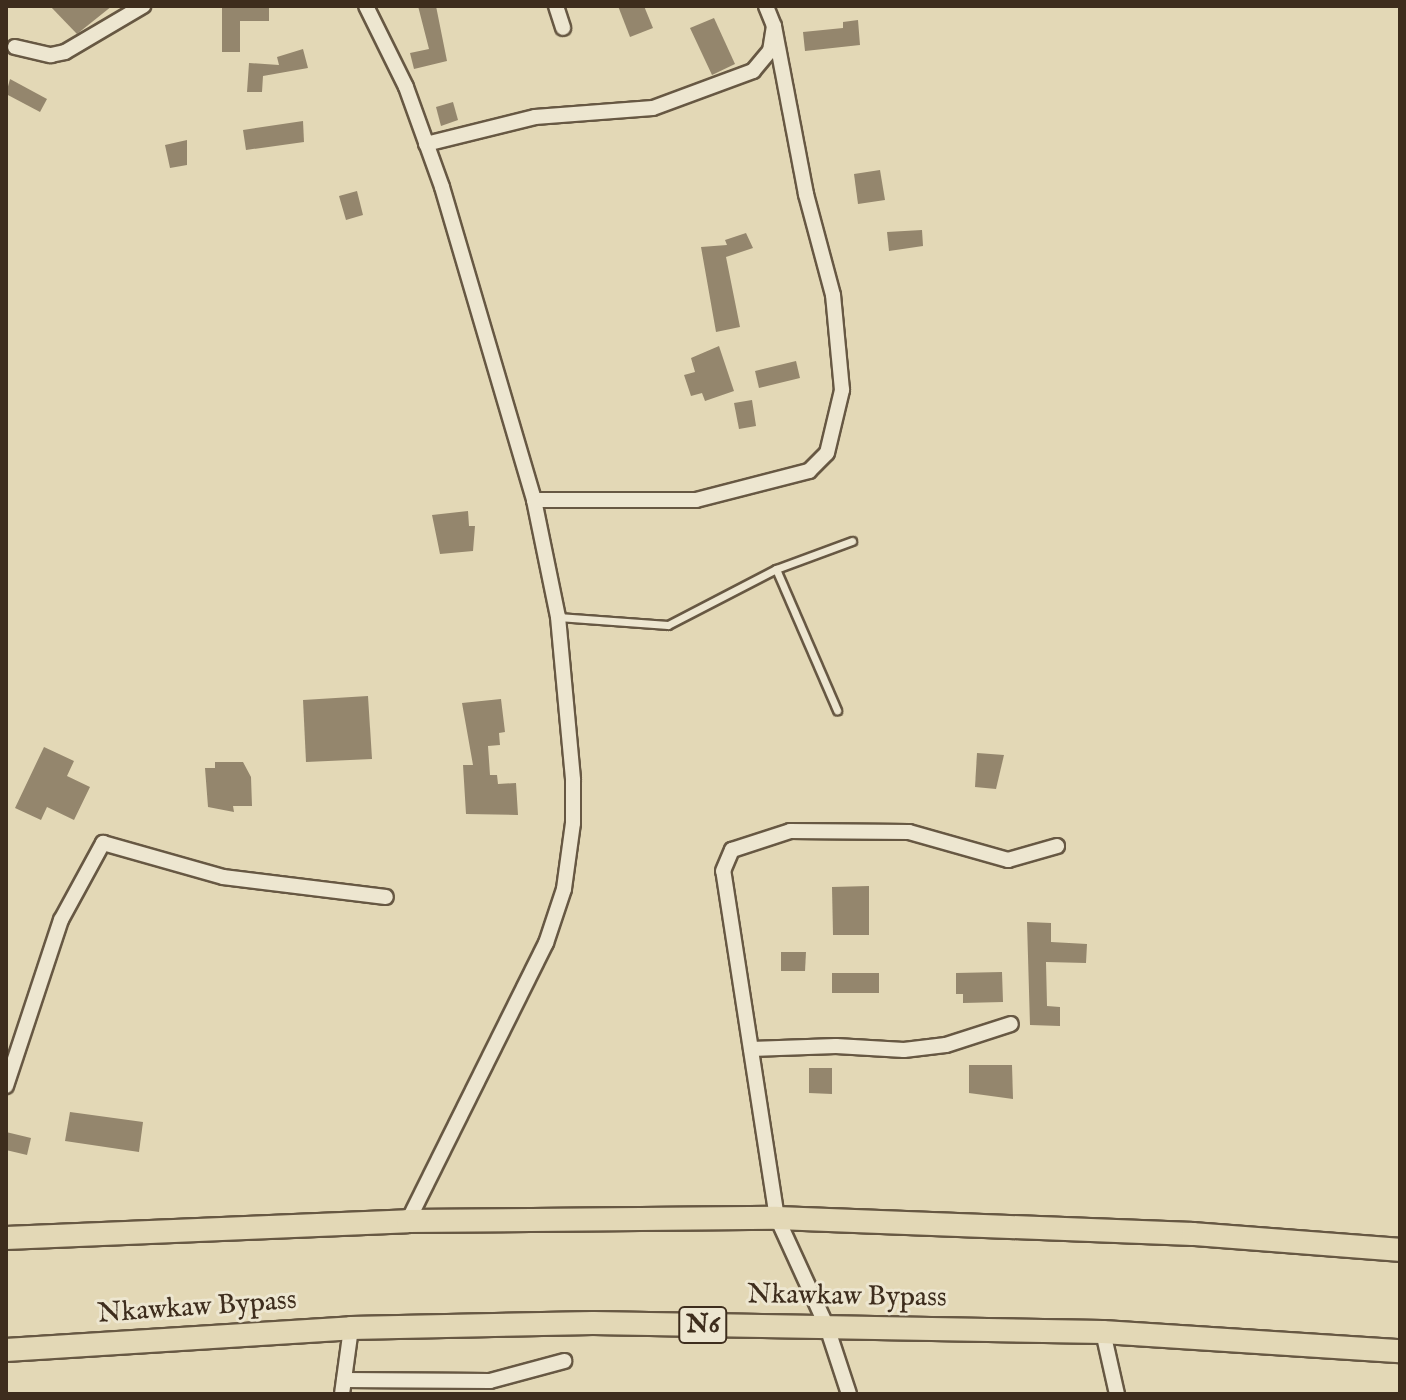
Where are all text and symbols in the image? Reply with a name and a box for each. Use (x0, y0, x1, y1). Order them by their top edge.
street label: Nkawkaw Bypass (747, 1278, 947, 1316)
street label: Nkawkaw Bypass (96, 1284, 298, 1332)
road number: N6 (677, 1303, 729, 1347)

